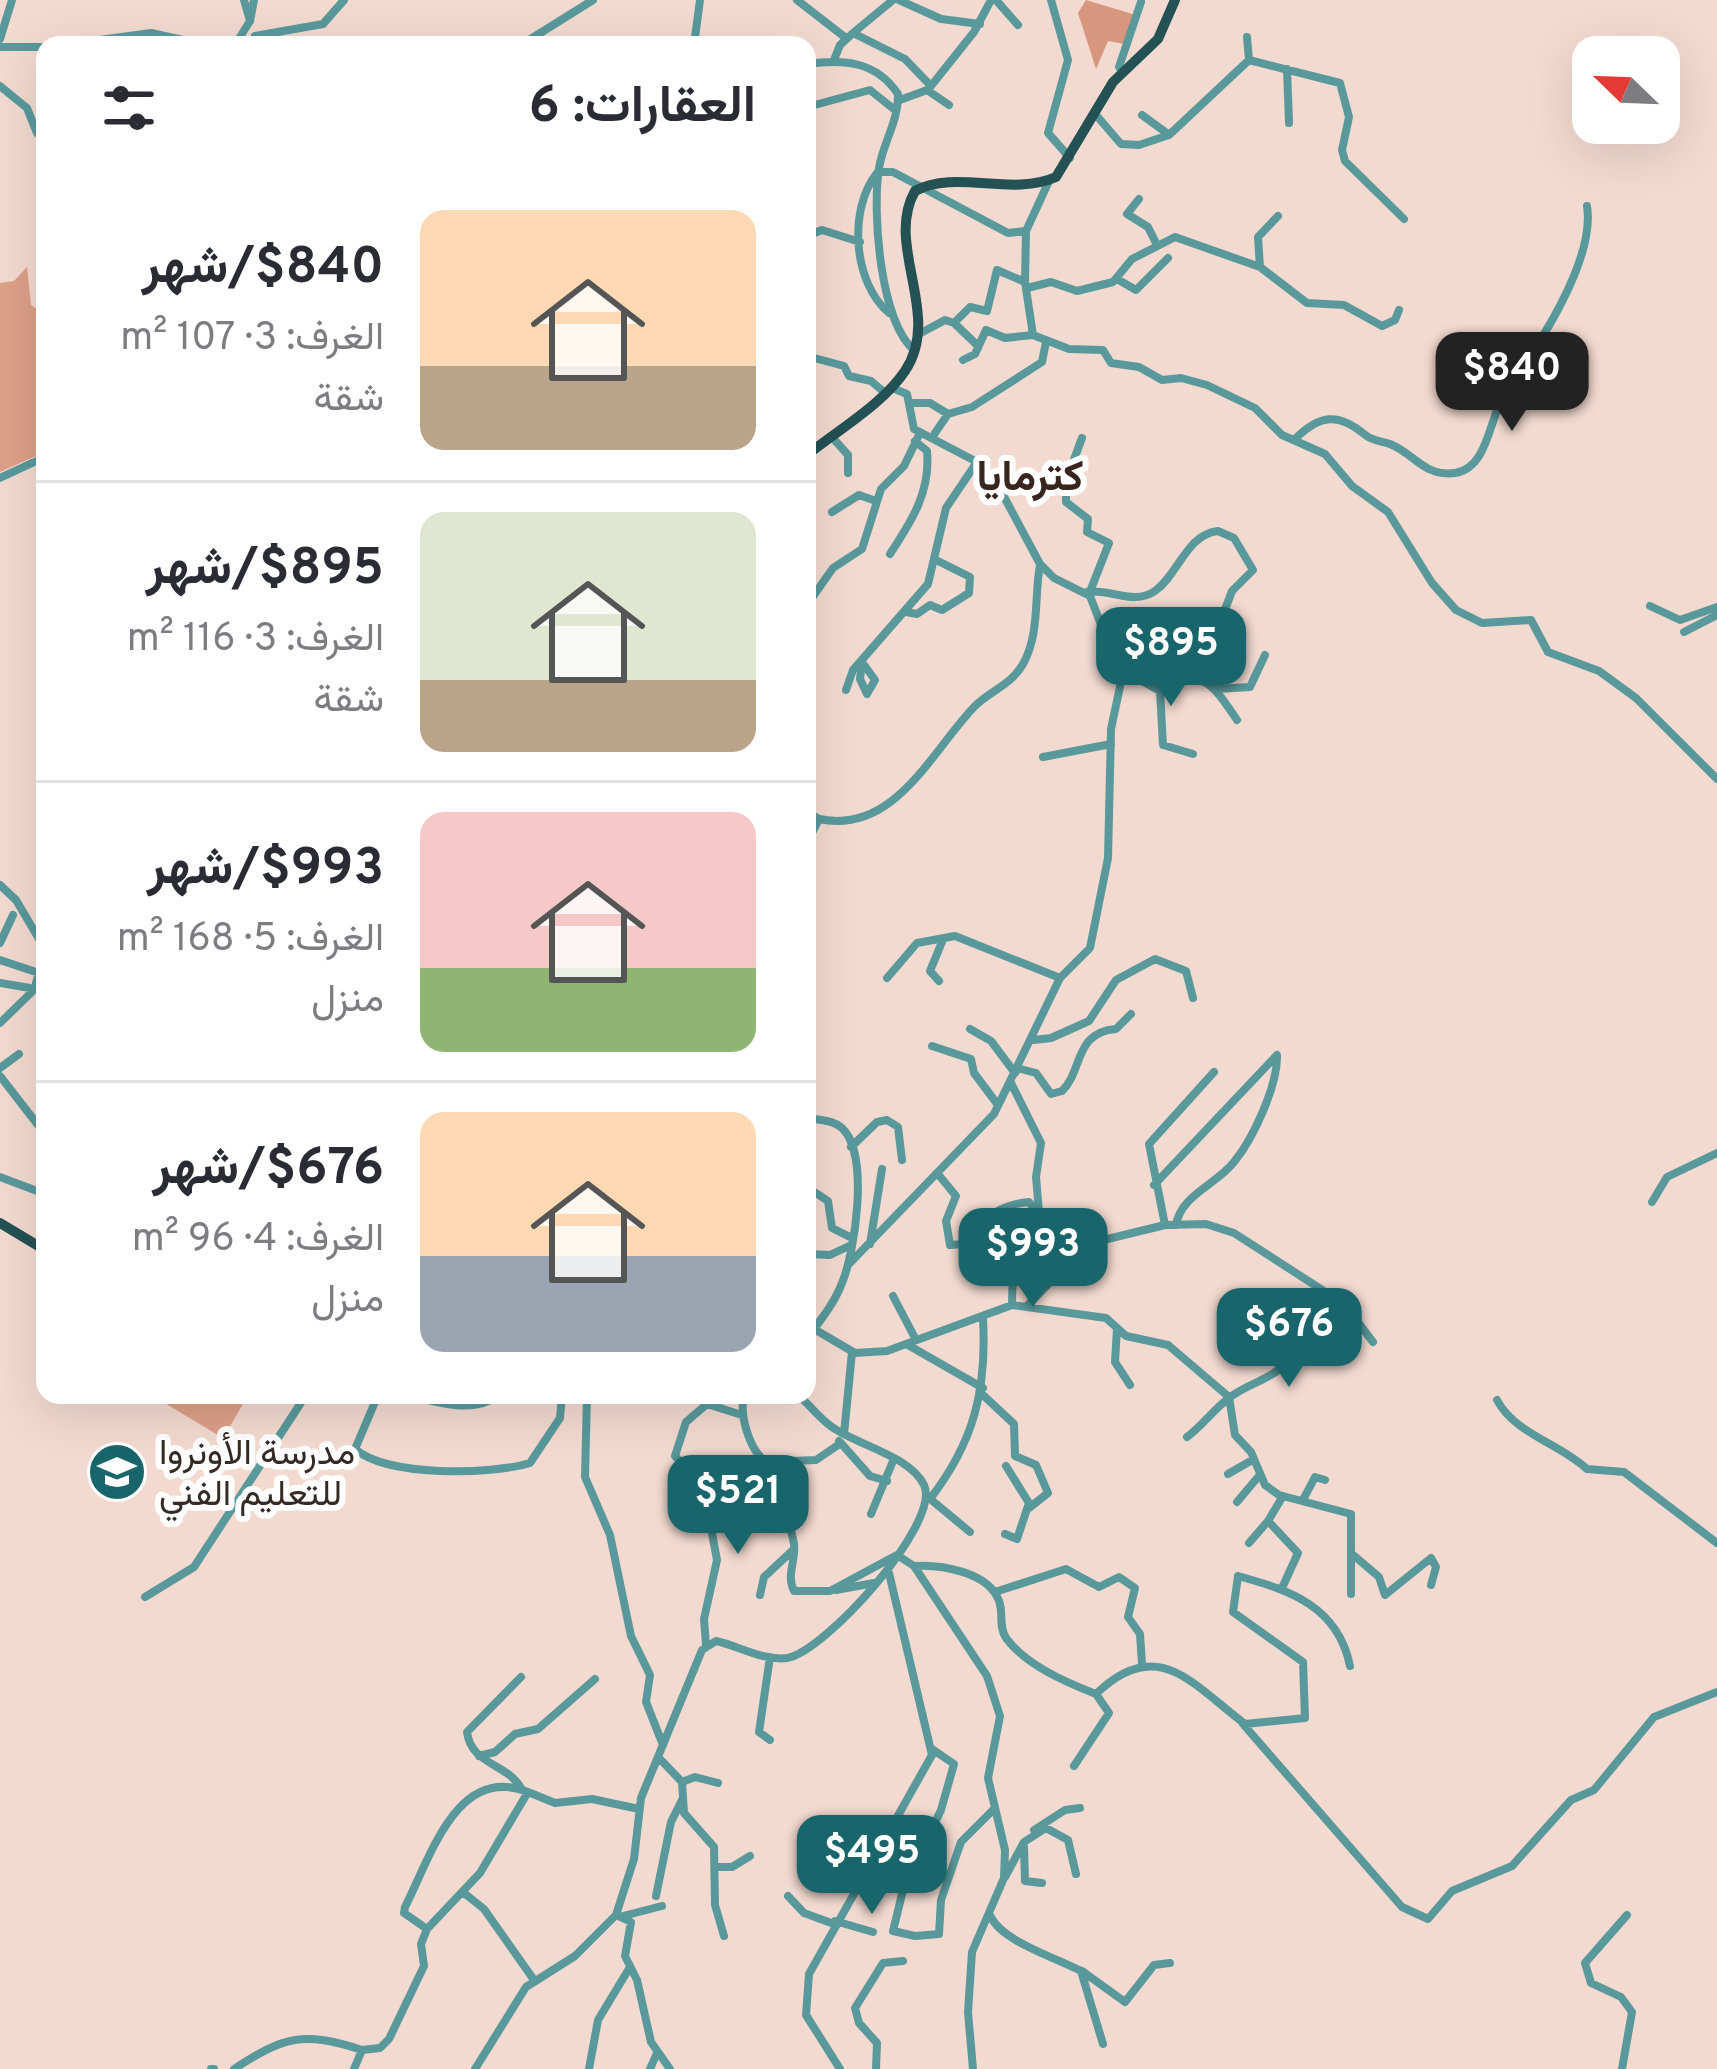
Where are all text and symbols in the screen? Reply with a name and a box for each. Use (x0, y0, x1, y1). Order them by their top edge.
north arrow (1572, 36, 1680, 144)
map controls (1572, 36, 1680, 144)
icon: filters (96, 75, 162, 141)
text: العقارات: 6 (529, 76, 756, 141)
text: $840/شهر (142, 237, 384, 302)
icon: home (516, 258, 660, 402)
text: الغرف: 3 · 107 m² (120, 315, 384, 364)
pin: $840 (1441, 332, 1583, 434)
text: $840 (1463, 346, 1561, 395)
text: شقة (314, 376, 384, 425)
district label: كترمايا (977, 453, 1083, 506)
text: $895/شهر (146, 538, 384, 603)
icon: home (516, 560, 660, 704)
pin: $895 (1100, 607, 1242, 709)
text: الغرف: 3 · 116 m² (127, 616, 384, 665)
text: $895 (1123, 621, 1219, 670)
text: شقة (314, 677, 384, 726)
text: $993/شهر (147, 838, 384, 903)
icon: home (516, 860, 660, 1004)
text: الغرف: 5 · 168 m² (117, 916, 384, 965)
text: منزل (311, 977, 384, 1026)
text: $676/شهر (153, 1138, 384, 1203)
icon: home (516, 1160, 660, 1304)
pin: $993 (962, 1208, 1104, 1310)
text: الغرف: 4 · 96 m² (132, 1216, 384, 1265)
text: $993 (986, 1222, 1080, 1271)
text: منزل (311, 1277, 384, 1326)
pin: $676 (1218, 1288, 1360, 1390)
text: $676 (1244, 1302, 1334, 1351)
place label: مدرسة الأونروا للتعليم الفني (159, 1432, 355, 1522)
school or university icon: مدرسة الأونروا للتعليم الفني (86, 1441, 148, 1503)
pin: $521 (667, 1455, 809, 1557)
text: $521 (695, 1469, 781, 1518)
pin: $495 (801, 1815, 943, 1917)
text: $495 (824, 1829, 920, 1878)

